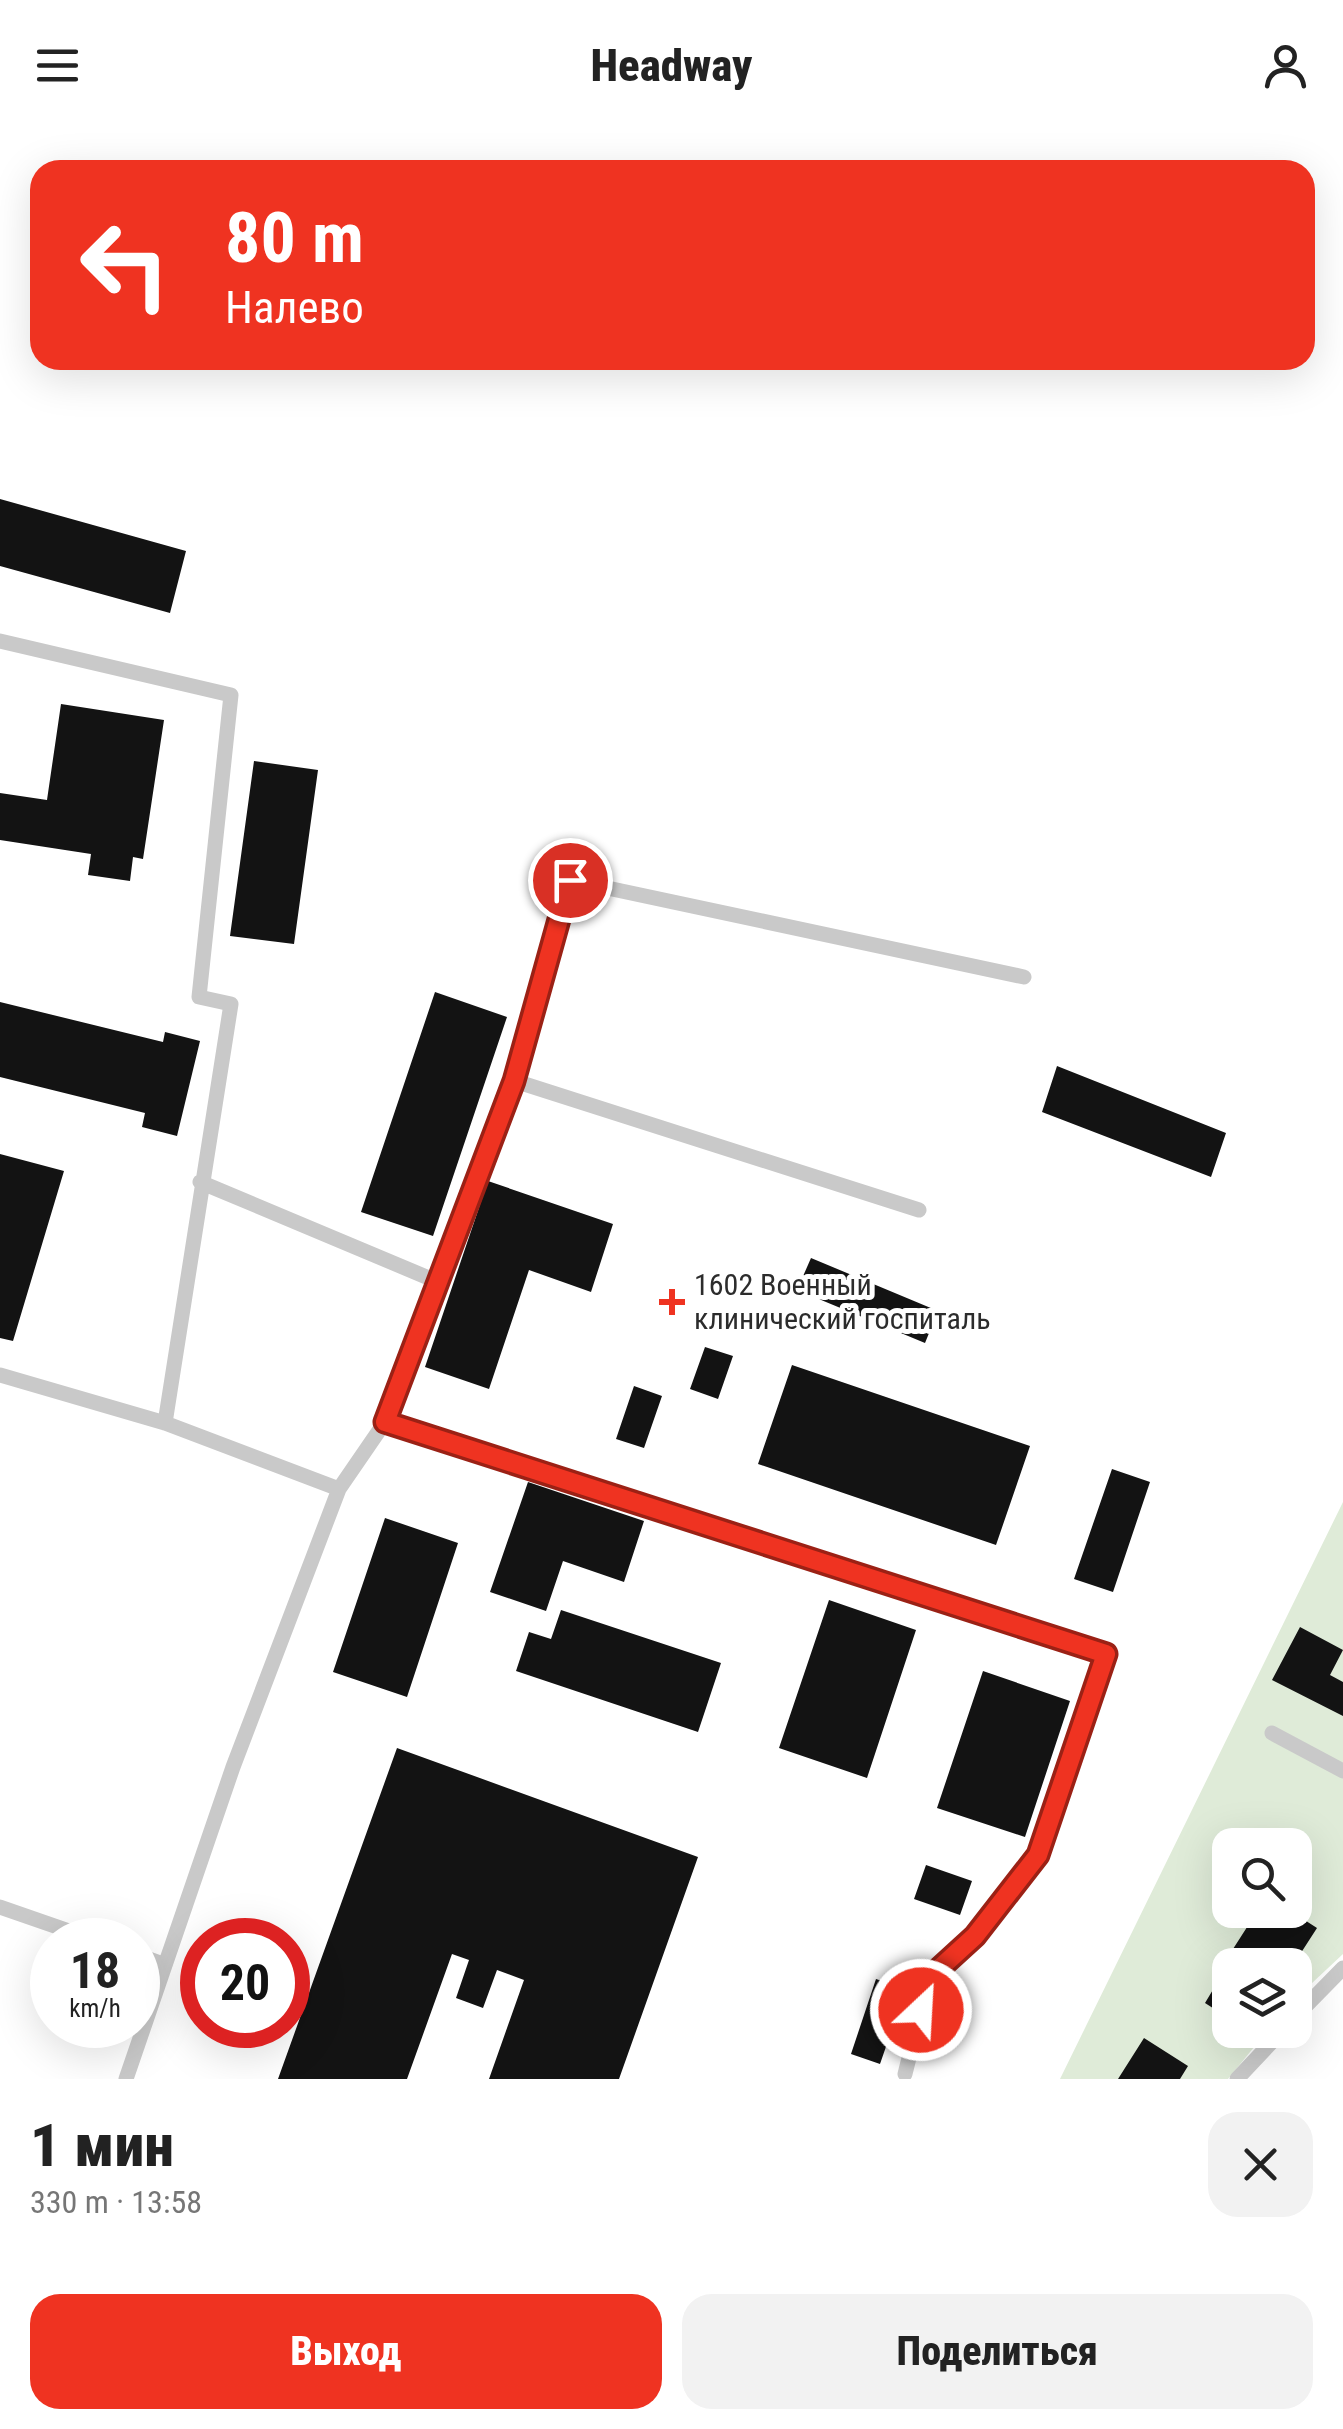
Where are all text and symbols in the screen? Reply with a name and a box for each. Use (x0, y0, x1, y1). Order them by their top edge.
icon: menu (30, 38, 85, 93)
icon: person (1258, 38, 1313, 93)
text: Headway (590, 39, 753, 92)
text: 80 m (225, 197, 364, 279)
icon: left (60, 200, 190, 330)
text: Налево (225, 281, 364, 334)
pin (528, 838, 613, 923)
icon: arrive (543, 853, 598, 908)
place label: 1602 Военный клинический госпиталь (694, 1267, 991, 1336)
marker: 1602 Военный клинический госпиталь (659, 1289, 685, 1315)
map controls (1212, 1828, 1312, 2048)
button: search (1212, 1828, 1312, 1928)
speed limit sign: 20 (180, 1918, 310, 2048)
text: 18 (70, 1942, 120, 2000)
button: layers (1212, 1948, 1312, 2048)
position arrow (869, 1958, 973, 2062)
text: km/h (69, 1994, 121, 2023)
text: 1 мин (30, 2110, 174, 2181)
button: close (1208, 2112, 1313, 2217)
text: 330 m · 13:58 (30, 2183, 202, 2221)
button: Выход (30, 2294, 662, 2409)
button: Поделиться (682, 2294, 1313, 2409)

